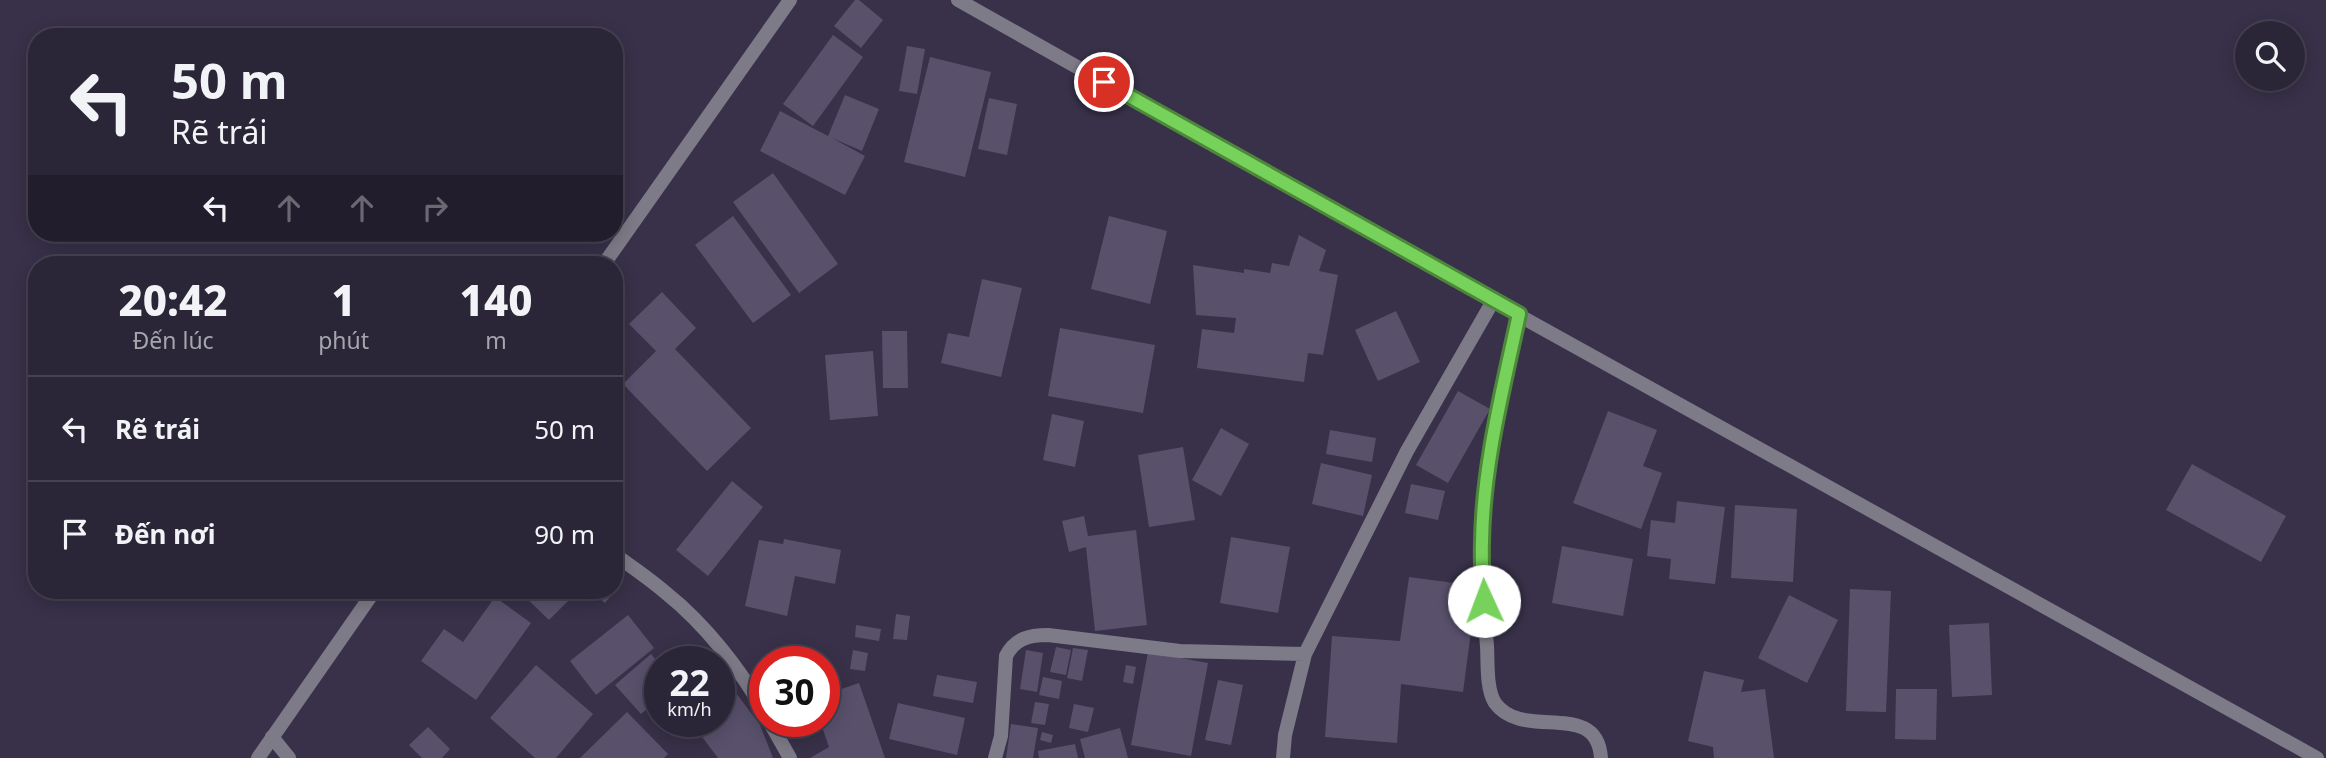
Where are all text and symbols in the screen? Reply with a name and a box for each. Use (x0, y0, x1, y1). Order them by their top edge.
map controls (2235, 21, 2305, 91)
button: search (2235, 21, 2305, 91)
text: 50 m (171, 47, 288, 113)
pin (1074, 52, 1134, 112)
icon: left (56, 56, 147, 147)
icon: arrive (1085, 63, 1123, 101)
text: Rẽ trái (171, 110, 268, 153)
icon: left (197, 189, 235, 227)
icon: ahead (270, 189, 308, 227)
icon: ahead (343, 189, 381, 227)
icon: right (416, 189, 454, 227)
text: 20:42 (119, 271, 228, 328)
text: 1 (331, 271, 356, 328)
text: 140 (460, 271, 532, 328)
text: Đến lúc (133, 324, 214, 356)
text: phút (318, 324, 369, 356)
text: m (485, 324, 507, 356)
icon: left (56, 410, 94, 448)
text: Rẽ trái (115, 411, 200, 447)
text: 50 m (534, 411, 595, 447)
icon: arrive (56, 515, 94, 553)
text: Đến nơi (115, 516, 216, 552)
text: 90 m (534, 516, 595, 552)
position arrow (1447, 564, 1521, 638)
speed limit sign: 30 (749, 646, 840, 737)
text: 22 (669, 659, 710, 706)
text: km/h (667, 697, 712, 721)

